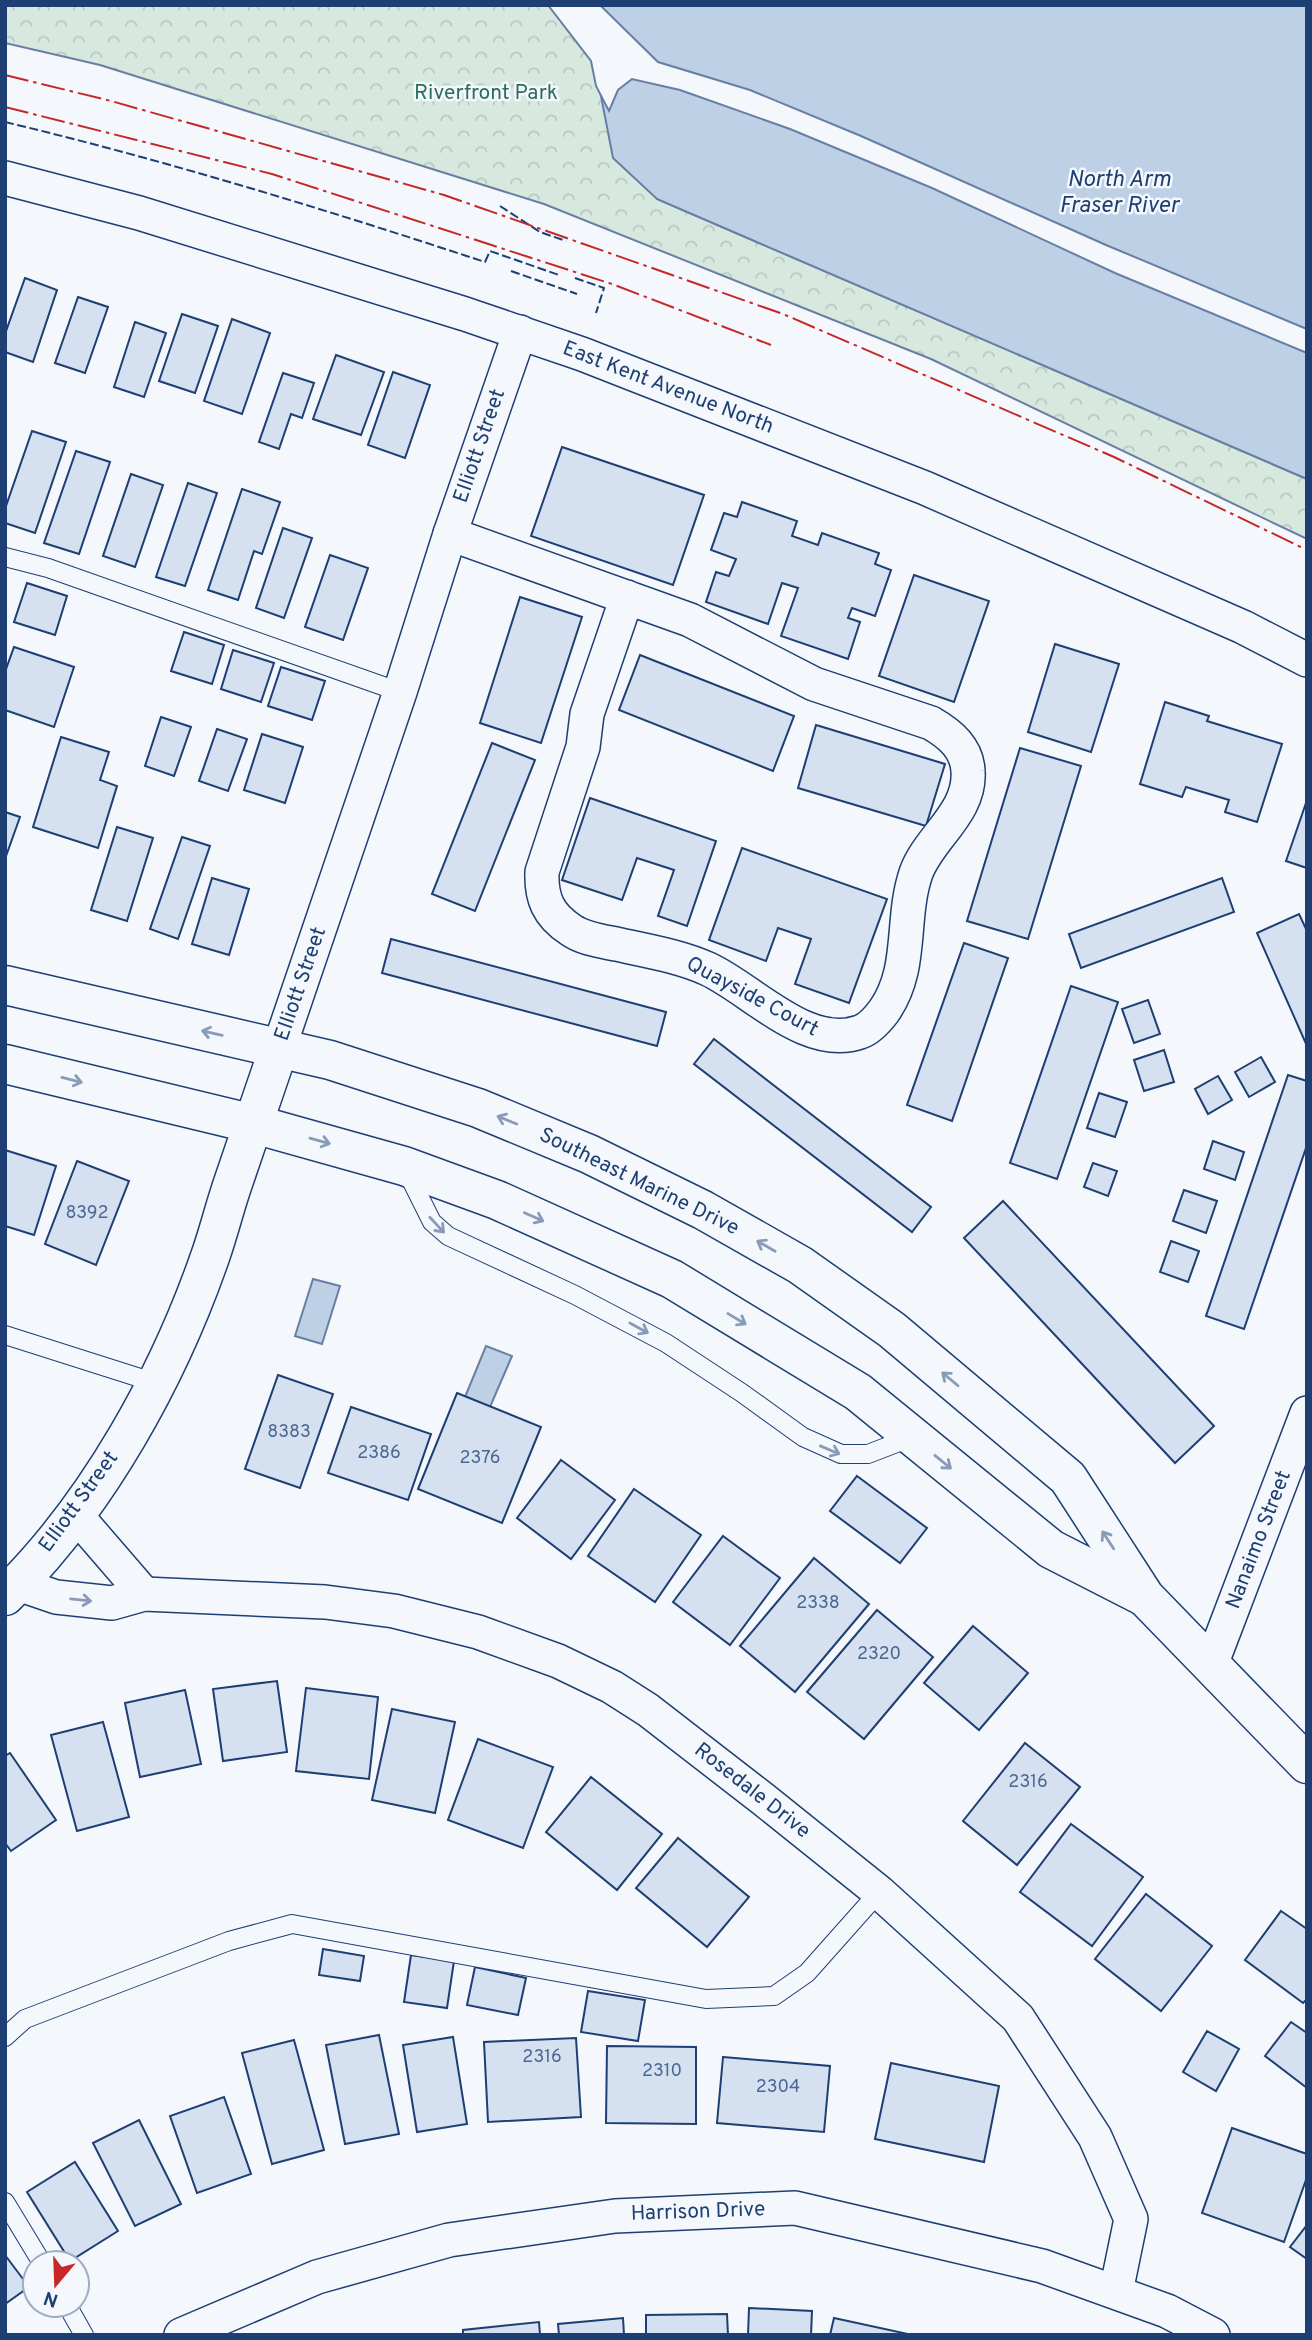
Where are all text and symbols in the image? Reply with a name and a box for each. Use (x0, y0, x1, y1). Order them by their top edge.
park label: Riverfront Park (414, 80, 558, 107)
water label: North Arm Fraser River (1059, 166, 1181, 221)
street label: East Kent Avenue North (559, 335, 777, 441)
street label: Elliott Street (448, 385, 512, 507)
street label: Elliott Street (269, 923, 333, 1045)
street label: Quayside Court (681, 951, 823, 1043)
one-way arrow (201, 1026, 224, 1039)
one-way arrow (60, 1074, 83, 1087)
one-way arrow (497, 1113, 519, 1126)
street label: Southeast Marine Drive (535, 1122, 743, 1242)
one-way arrow (308, 1136, 330, 1149)
house number: 8392 (65, 1202, 109, 1225)
one-way arrow (523, 1211, 544, 1224)
one-way arrow (429, 1216, 445, 1234)
one-way arrow (756, 1239, 777, 1252)
one-way arrow (726, 1312, 746, 1326)
one-way arrow (628, 1321, 648, 1335)
one-way arrow (941, 1371, 959, 1387)
house number: 8383 (267, 1421, 311, 1444)
house number: 2386 (357, 1442, 401, 1465)
one-way arrow (819, 1444, 841, 1457)
street label: Elliott Street (33, 1446, 125, 1558)
house number: 2376 (460, 1447, 500, 1470)
one-way arrow (934, 1454, 952, 1470)
street label: Nanaimo Street (1220, 1467, 1298, 1613)
one-way arrow (1100, 1530, 1114, 1550)
house number: 2338 (796, 1592, 840, 1615)
one-way arrow (69, 1594, 91, 1607)
house number: 2320 (857, 1643, 901, 1666)
street label: Rosedale Drive (688, 1737, 816, 1845)
house number: 2316 (1008, 1771, 1048, 1794)
house number: 2316 (522, 2046, 562, 2069)
house number: 2310 (642, 2060, 682, 2083)
house number: 2304 (756, 2076, 800, 2099)
street label: Harrison Drive (630, 2196, 766, 2228)
north arrow (21, 2249, 91, 2319)
text: N (41, 2285, 61, 2312)

